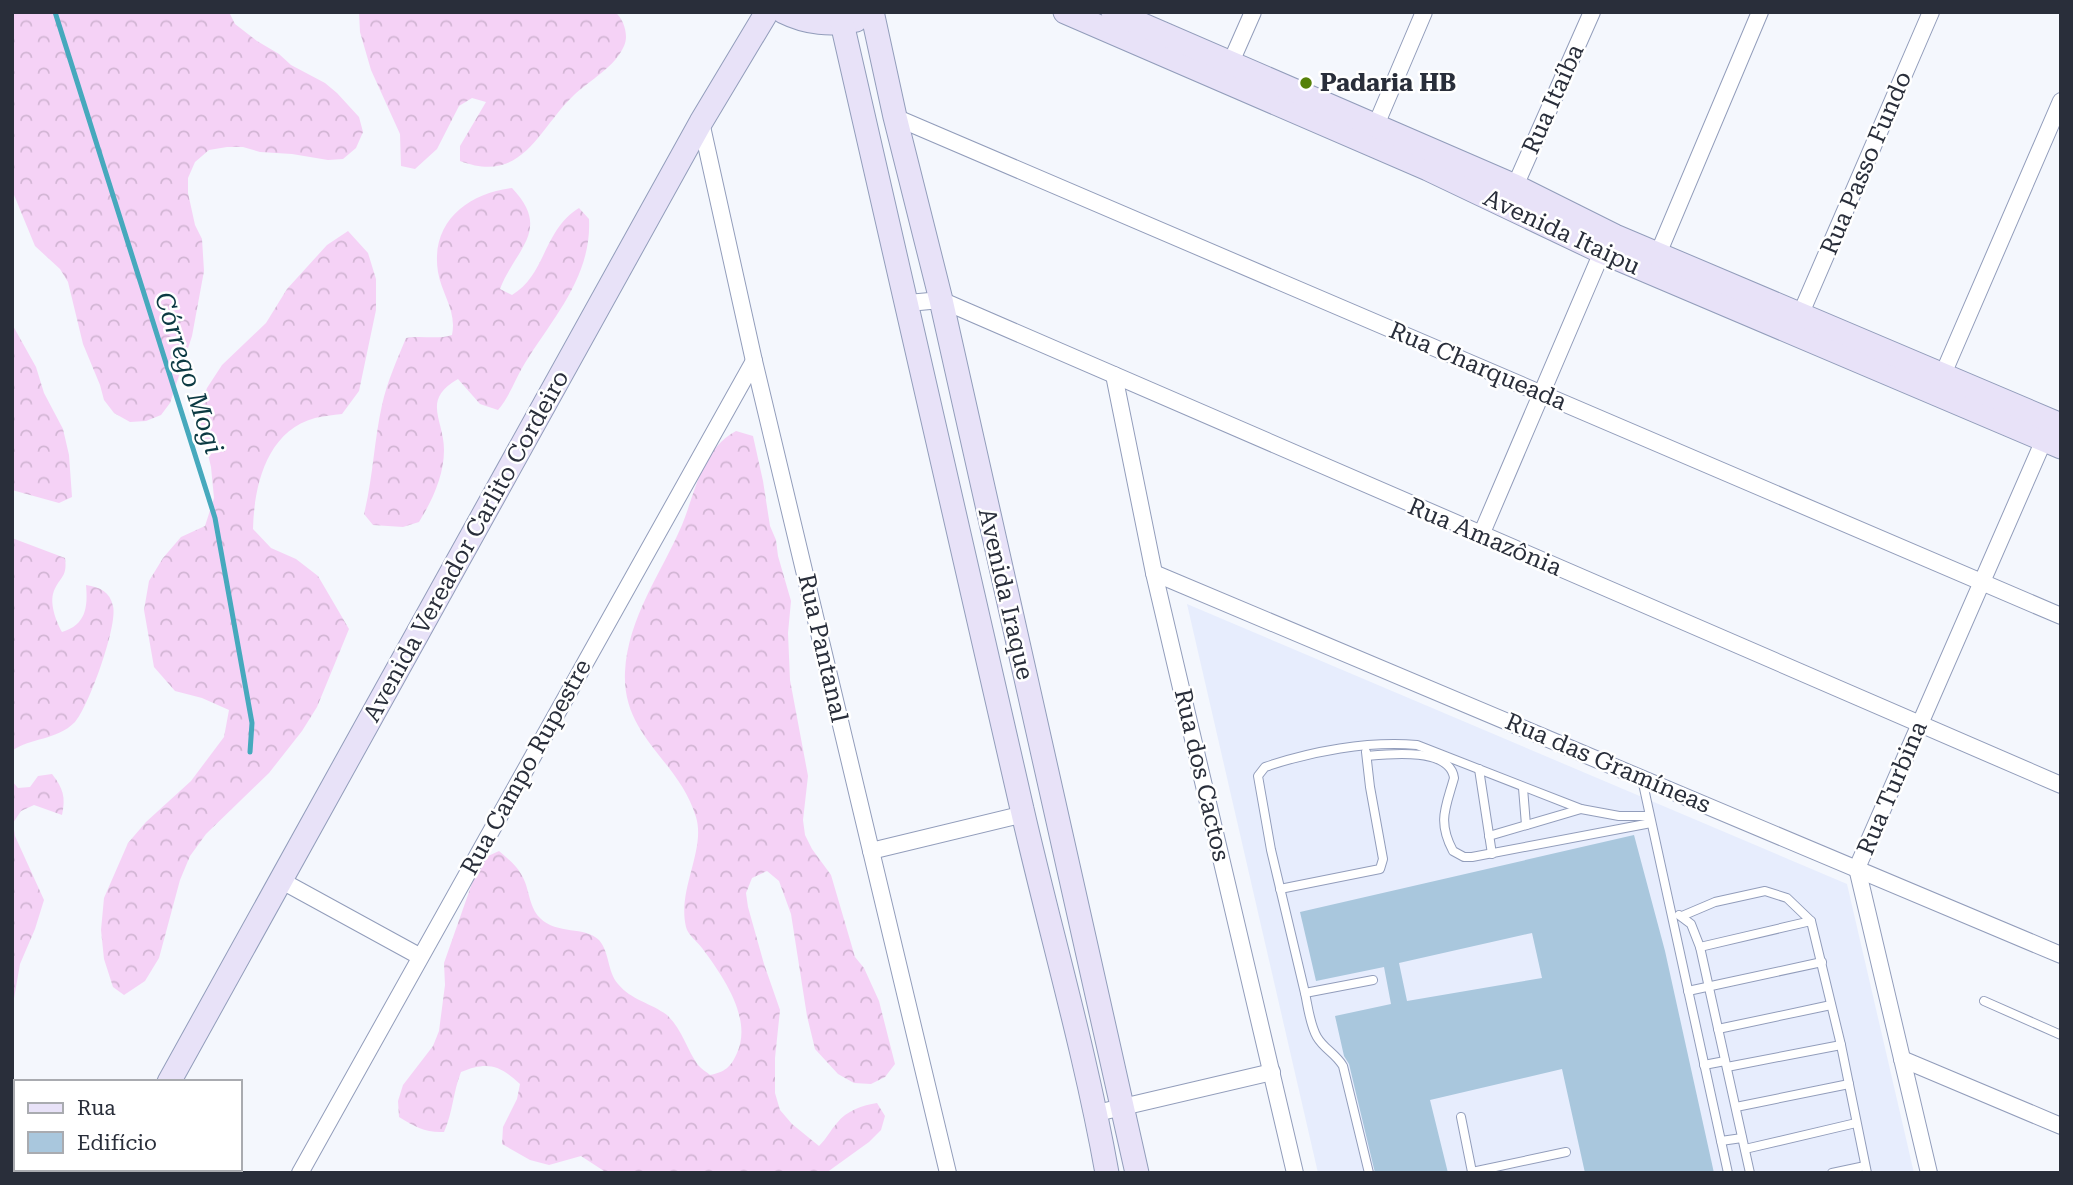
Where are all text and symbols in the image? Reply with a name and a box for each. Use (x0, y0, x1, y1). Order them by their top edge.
street label: Rua Itaíba (1516, 40, 1590, 158)
street label: Rua Passo Fundo (1815, 67, 1917, 259)
place label: Padaria HB (1320, 69, 1456, 97)
marker: Padaria HB (1298, 75, 1314, 91)
street label: Avenida Itaipu (1479, 184, 1645, 280)
water label: Córrego Mogi (149, 288, 229, 458)
street label: Rua Charqueada (1385, 316, 1571, 416)
street label: Avenida Vereador Carlito Cordeiro (357, 365, 575, 727)
street label: Rua Amazônia (1404, 492, 1566, 582)
street label: Avenida Iraque (973, 506, 1039, 682)
street label: Rua Pantanal (792, 571, 854, 725)
street label: Rua Campo Rupestre (455, 654, 597, 880)
street label: Rua dos Cactos (1169, 686, 1235, 864)
street label: Rua das Gramíneas (1501, 707, 1715, 819)
street label: Rua Turbina (1851, 717, 1933, 859)
legend (14, 1080, 242, 1171)
text: Rua (77, 1096, 116, 1120)
text: Edifício (77, 1131, 157, 1155)

